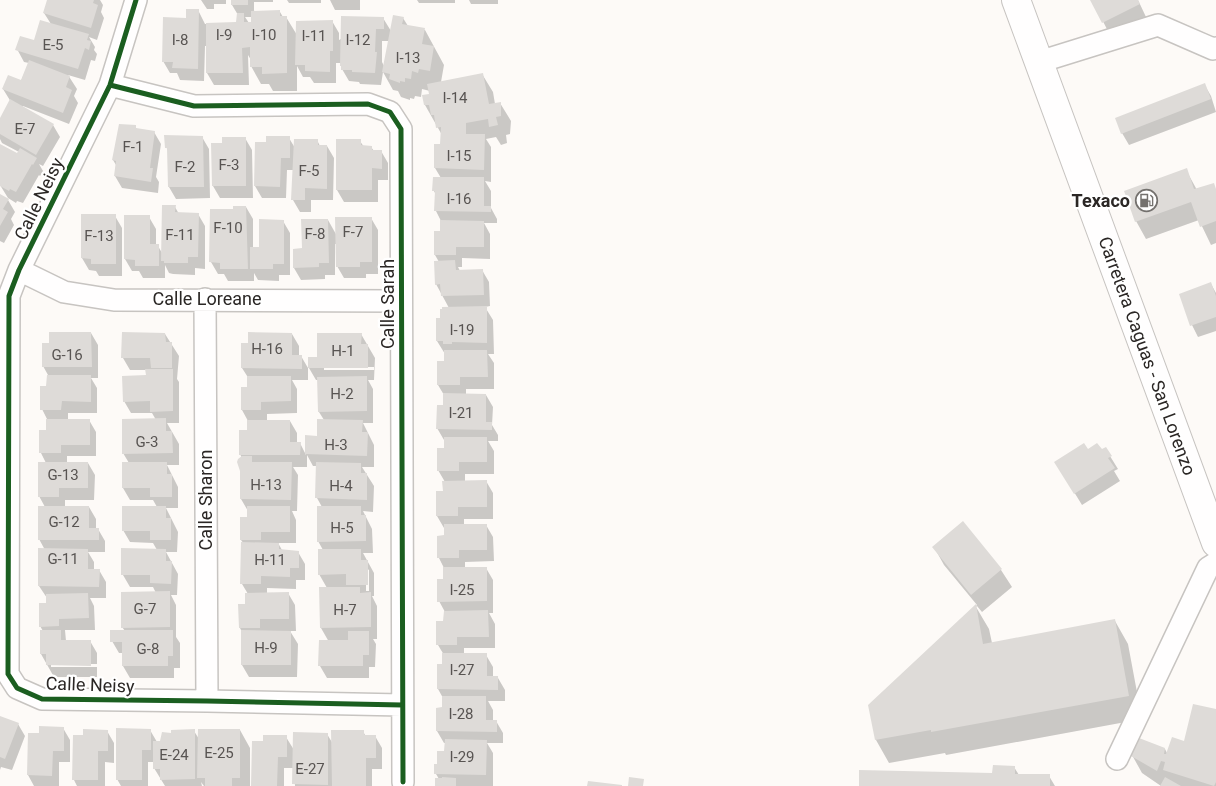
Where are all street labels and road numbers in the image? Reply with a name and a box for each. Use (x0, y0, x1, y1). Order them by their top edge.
street label: Calle Neisy (10, 154, 68, 243)
street label: Carretera Caguas - San Lorenzo (1094, 234, 1200, 478)
street label: Calle Sarah (377, 259, 398, 349)
street label: Calle Loreane (153, 288, 261, 309)
street label: Calle Sharon (195, 450, 216, 550)
street label: Calle Neisy (45, 672, 135, 697)

